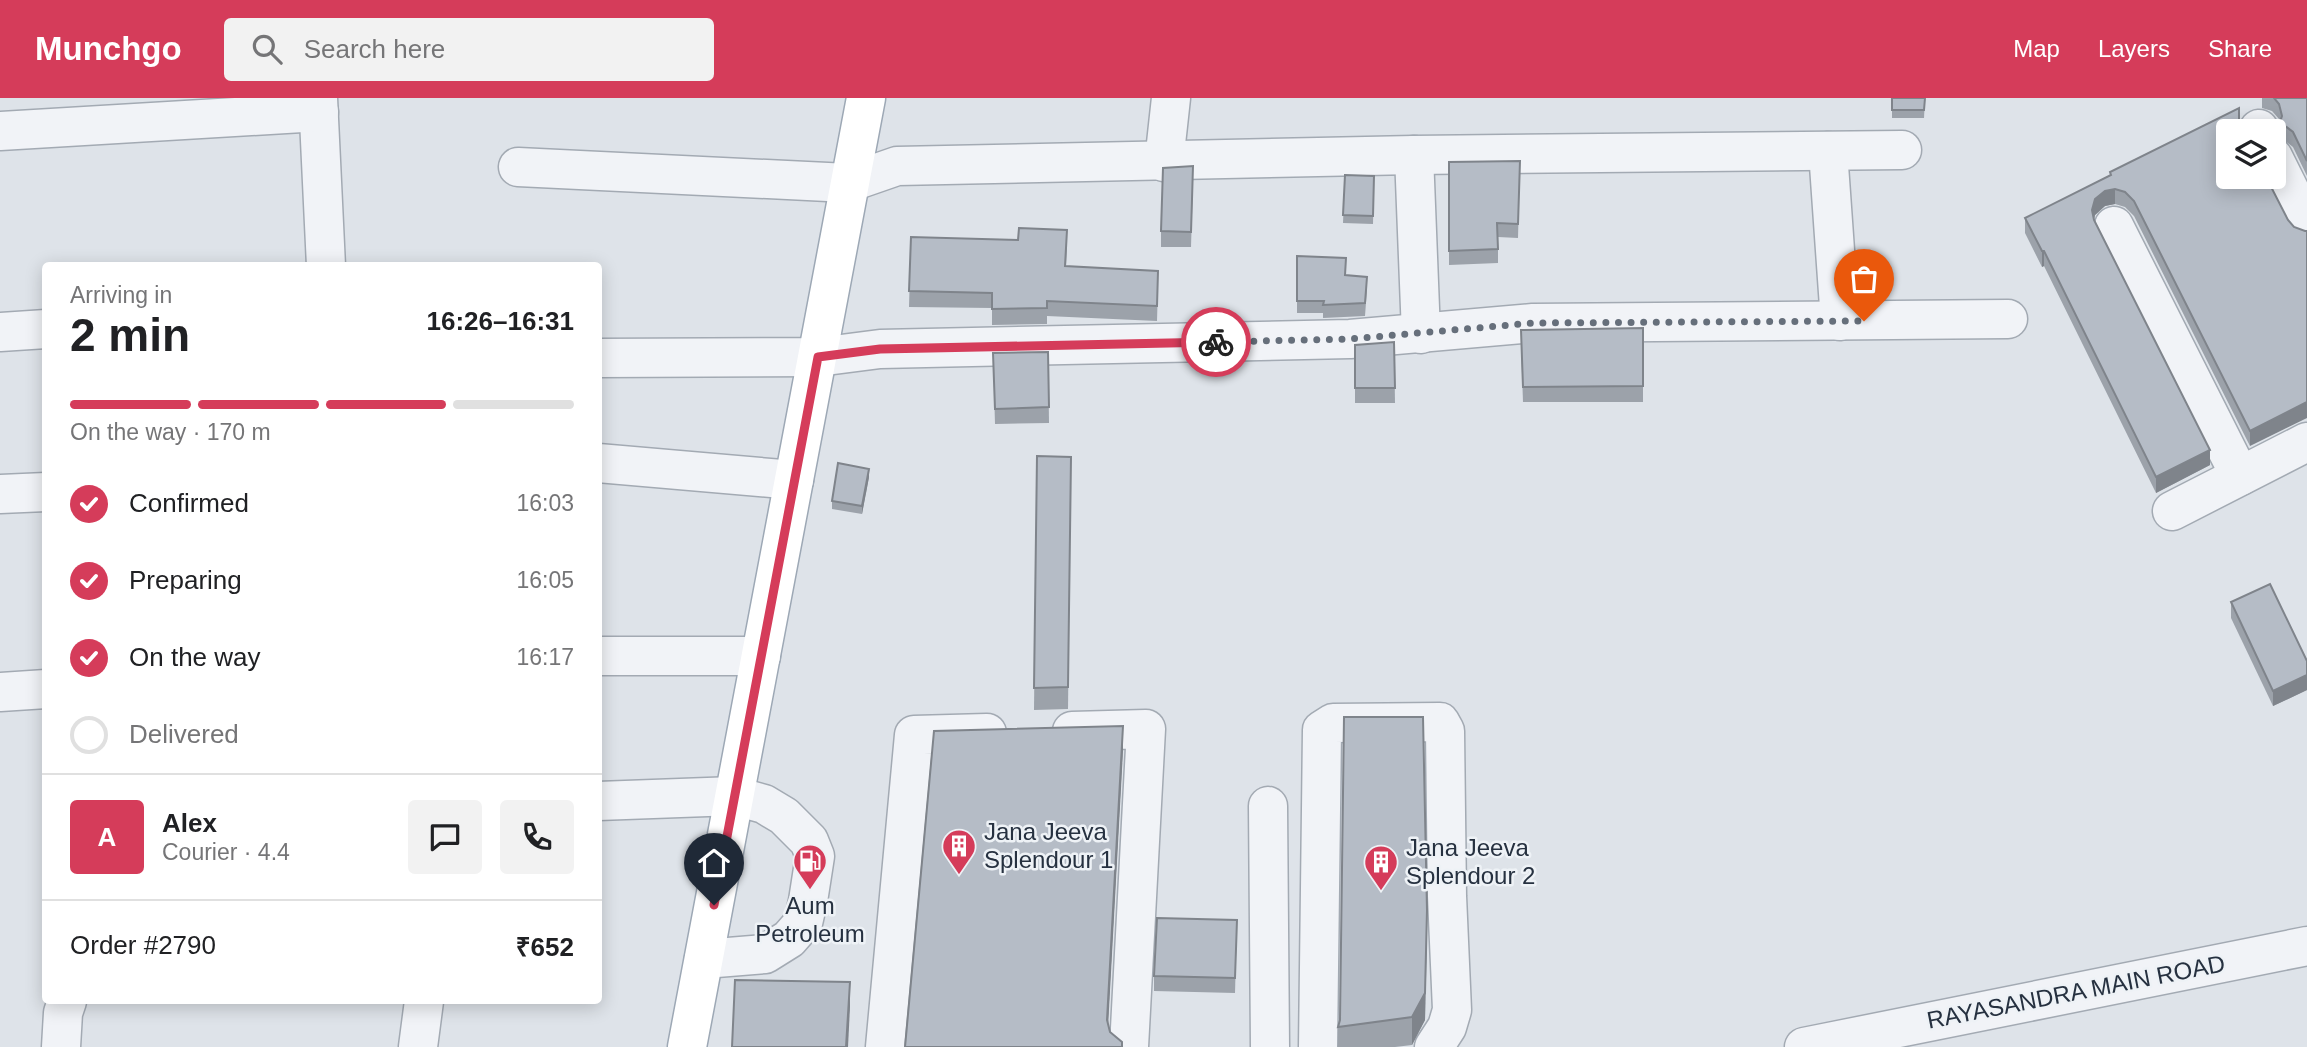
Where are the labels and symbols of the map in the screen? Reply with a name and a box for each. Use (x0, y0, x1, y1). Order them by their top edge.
pin (1834, 249, 1894, 321)
courier (1181, 307, 1251, 377)
place label: Jana Jeeva Splendour 1 (984, 818, 1113, 873)
building icon: Jana Jeeva Splendour 1 (940, 827, 978, 876)
pin (684, 833, 744, 905)
place label: Jana Jeeva Splendour 2 (1406, 834, 1535, 889)
fuel station icon: Aum Petroleum (791, 842, 829, 891)
building icon: Jana Jeeva Splendour 2 (1362, 843, 1400, 892)
place label: Aum Petroleum (755, 892, 865, 947)
street label: RAYASANDRA MAIN ROAD (1925, 949, 2227, 1034)

